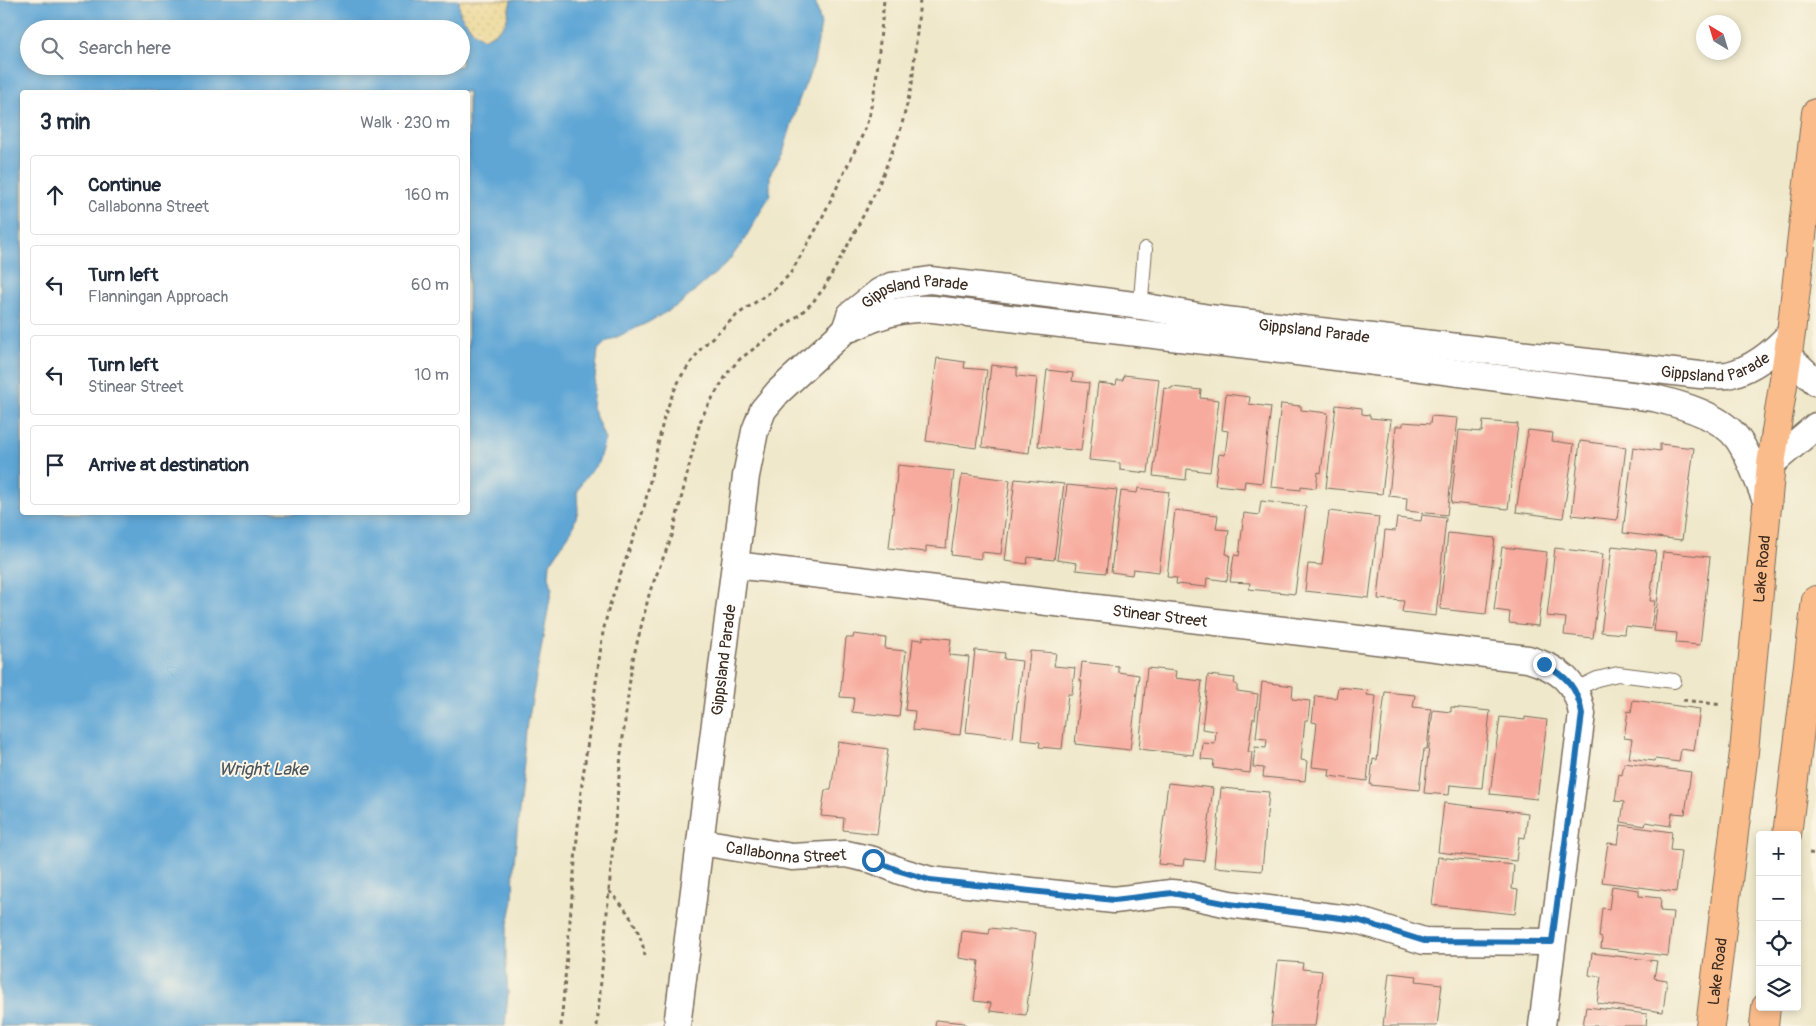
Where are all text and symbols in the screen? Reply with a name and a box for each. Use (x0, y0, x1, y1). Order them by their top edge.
north arrow (1696, 15, 1741, 60)
search box (20, 20, 470, 75)
icon: search (38, 34, 66, 62)
text: Search here (78, 36, 171, 60)
text: 3 min (40, 109, 90, 136)
text: Walk · 230 m (360, 113, 450, 133)
text: Continue (88, 173, 161, 197)
icon: ahead (41, 181, 69, 209)
text: 160 m (405, 185, 449, 205)
text: Callabonna Street (88, 197, 209, 217)
text: Turn left (88, 263, 158, 287)
icon: left (41, 271, 69, 299)
street label: Gippsland Parade (857, 271, 969, 313)
text: 60 m (411, 275, 449, 295)
text: Flanningan Approach (88, 287, 228, 307)
street label: Gippsland Parade (1257, 315, 1371, 348)
street label: Gippsland Parade (1660, 348, 1774, 386)
text: Turn left (88, 353, 158, 377)
icon: left (41, 361, 69, 389)
text: 10 m (414, 365, 449, 385)
text: Stinear Street (88, 377, 183, 397)
icon: arrive (41, 451, 69, 479)
text: Arrive at destination (88, 453, 249, 477)
street label: Lake Road (1749, 534, 1775, 604)
street label: Stinear Street (1111, 601, 1209, 632)
street label: Gippsland Parade (707, 603, 741, 717)
route end (1533, 653, 1556, 676)
water label: Wright Lake (219, 758, 309, 781)
map controls (1756, 831, 1801, 1011)
button: + (1756, 831, 1801, 876)
street label: Callabonna Street (724, 837, 847, 868)
route start (862, 849, 885, 872)
button: − (1756, 876, 1801, 921)
button: locate (1756, 921, 1801, 966)
street label: Lake Road (1704, 937, 1732, 1006)
button: layers (1756, 966, 1801, 1011)

